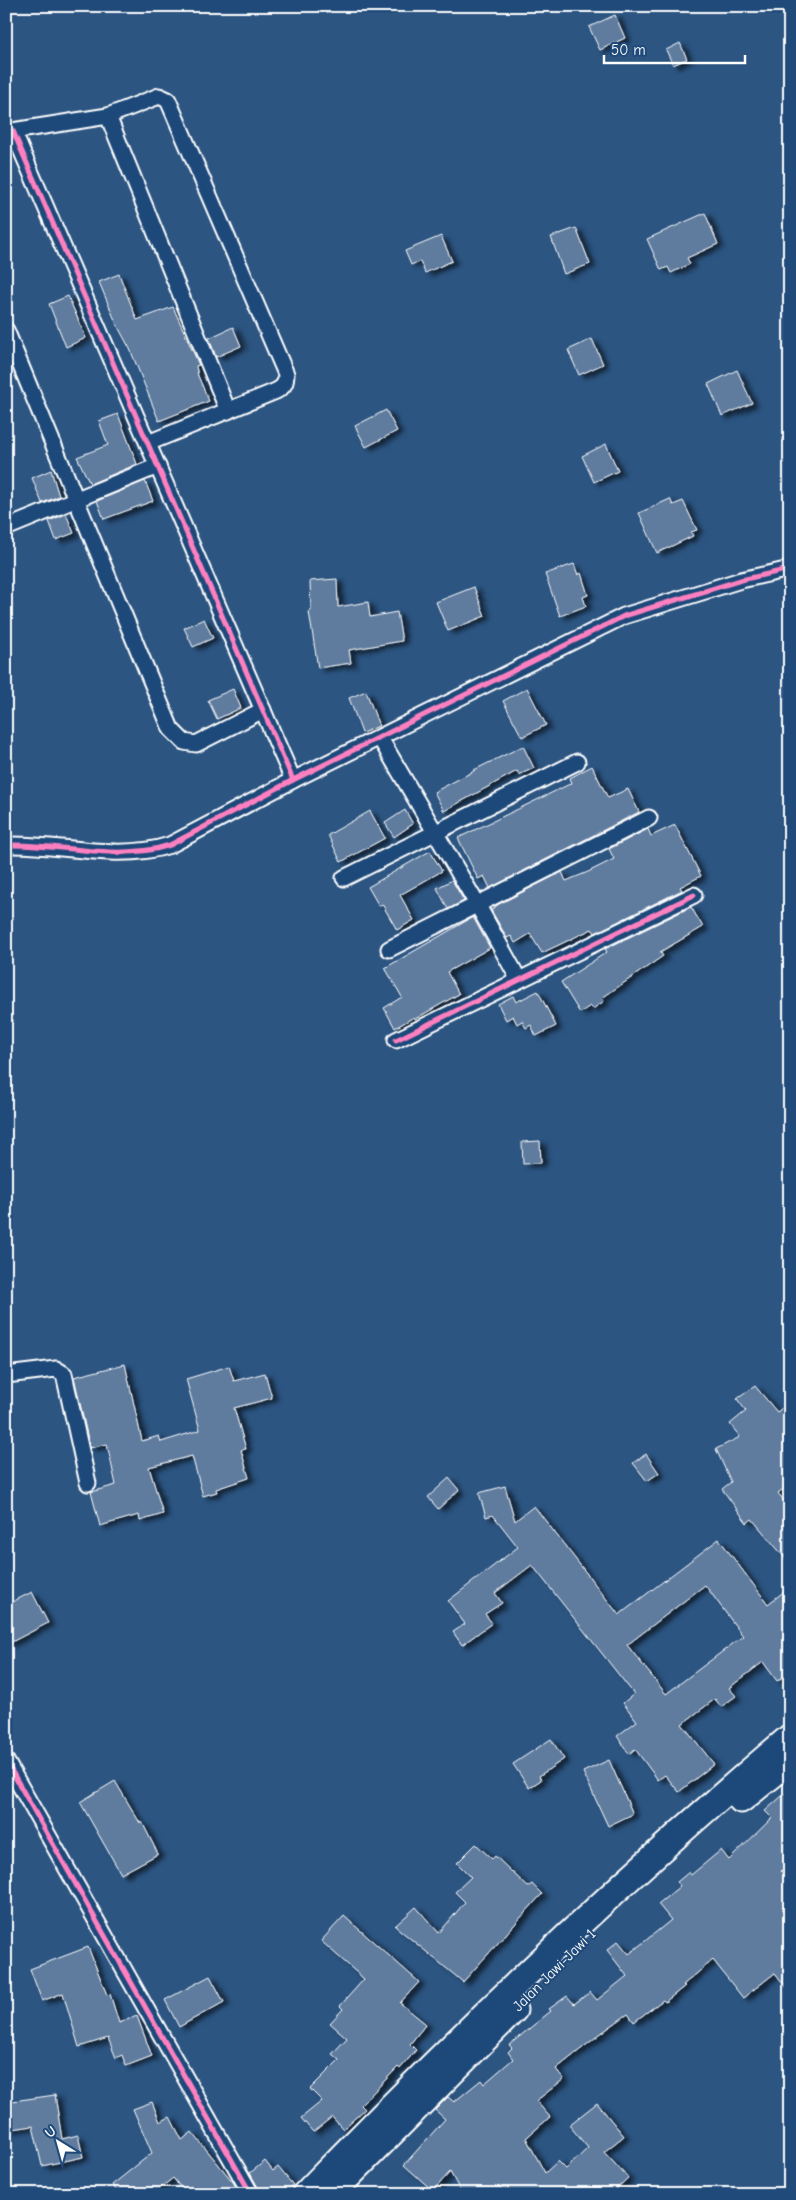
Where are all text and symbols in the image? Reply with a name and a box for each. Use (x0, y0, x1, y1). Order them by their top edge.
scale bar (604, 32, 745, 64)
text: 50 m (611, 41, 646, 59)
street label: Jalan Jawi-Jawi 1 (509, 1925, 599, 2015)
north arrow (32, 2118, 82, 2168)
text: U (42, 2122, 59, 2142)

